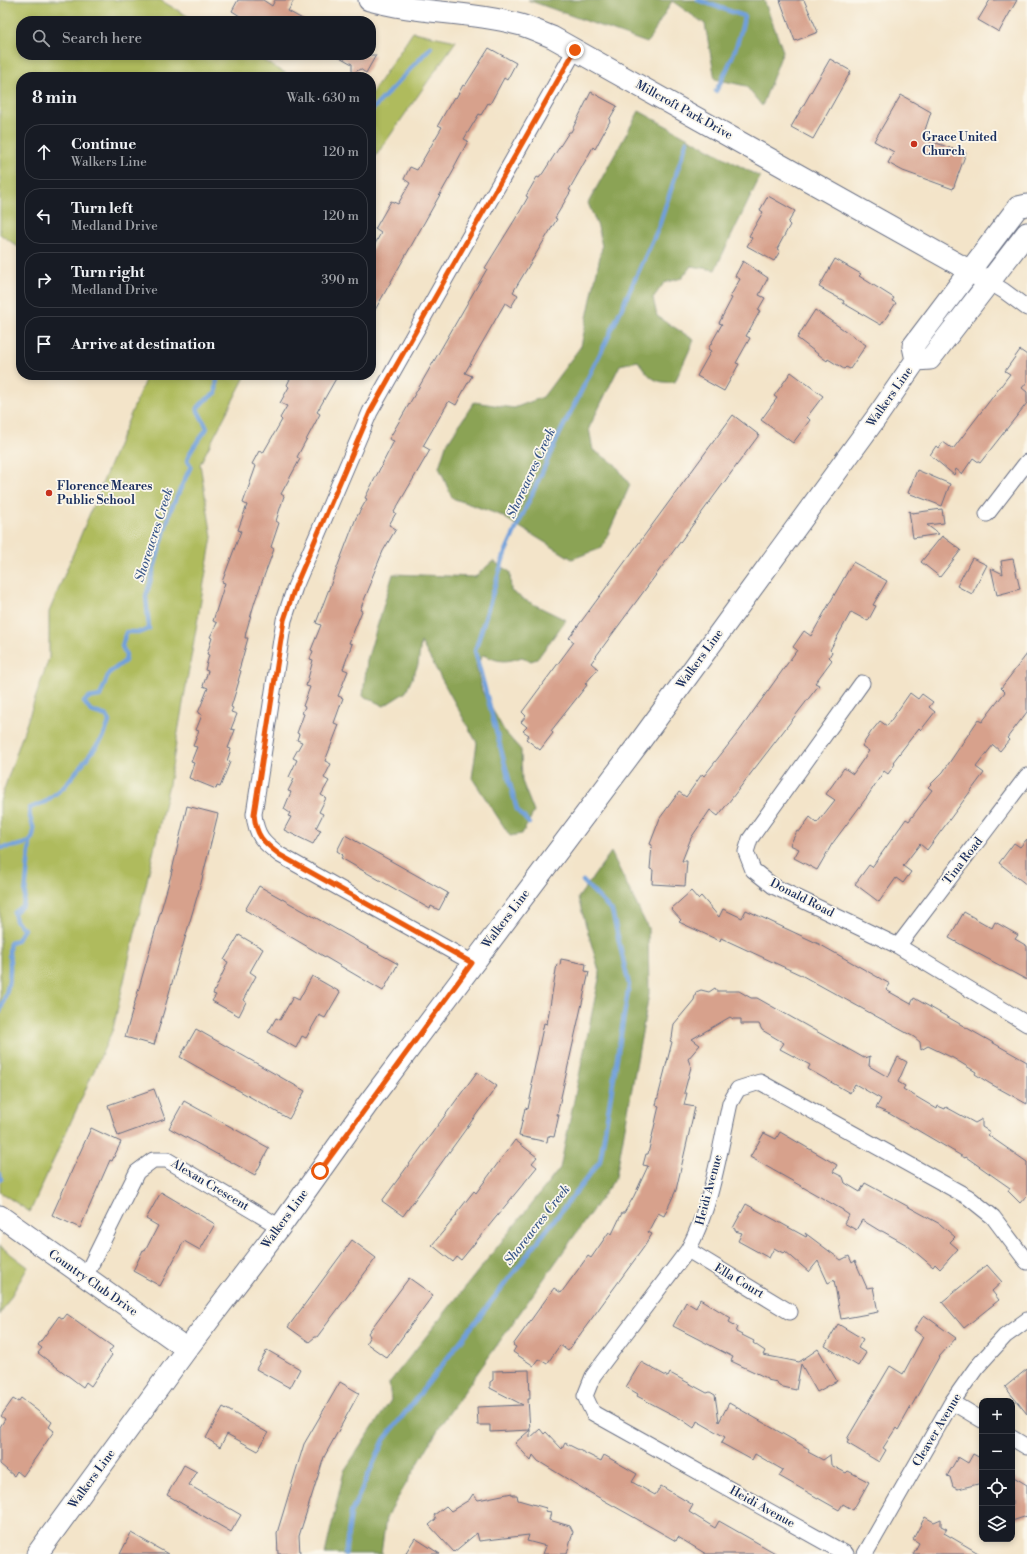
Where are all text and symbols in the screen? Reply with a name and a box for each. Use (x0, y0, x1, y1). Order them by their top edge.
search box (16, 16, 376, 60)
icon: search (30, 27, 52, 49)
text: Search here (62, 29, 142, 48)
route end (566, 41, 584, 59)
street label: Millcroft Park Drive (633, 77, 735, 143)
text: 8 min (32, 87, 77, 109)
text: Walk · 630 m (287, 90, 360, 106)
place label: Grace United Church (922, 130, 998, 159)
text: Continue (71, 135, 136, 154)
marker: Grace United Church (909, 139, 919, 149)
icon: ahead (33, 141, 55, 163)
text: 120 m (323, 144, 359, 160)
text: Walkers Line (71, 154, 147, 170)
text: Turn left (71, 199, 133, 218)
icon: left (33, 205, 55, 227)
text: 120 m (323, 208, 359, 224)
text: Medland Drive (71, 218, 158, 234)
text: Turn right (71, 263, 145, 282)
icon: right (33, 269, 55, 291)
text: 390 m (321, 272, 359, 288)
text: Medland Drive (71, 282, 158, 298)
icon: arrive (33, 333, 55, 355)
text: Arrive at destination (71, 335, 215, 354)
street label: Walkers Line (863, 364, 916, 431)
water label: Shoreacres Creek (503, 425, 559, 521)
place label: Florence Meares Public School (57, 479, 152, 508)
water label: Shoreacres Creek (131, 486, 177, 584)
marker: Florence Meares Public School (44, 488, 54, 498)
street label: Walkers Line (673, 626, 727, 693)
street label: Tina Road (940, 834, 986, 888)
street label: Donald Road (767, 875, 837, 921)
street label: Walkers Line (478, 887, 533, 952)
street label: Heidi Avenue (692, 1153, 726, 1227)
street label: Alexan Crescent (168, 1155, 252, 1214)
route start (311, 1162, 329, 1180)
water label: Shoreacres Creek (501, 1181, 574, 1269)
street label: Walkers Line (258, 1186, 312, 1253)
street label: Country Club Drive (45, 1247, 141, 1319)
street label: Ella Court (711, 1260, 767, 1302)
street label: Cleaver Avenue (909, 1391, 965, 1469)
map controls (979, 1398, 1015, 1542)
button: + (979, 1398, 1015, 1434)
button: − (979, 1434, 1015, 1470)
street label: Walkers Line (65, 1446, 119, 1513)
button: locate (979, 1470, 1015, 1506)
street label: Heidi Avenue (727, 1483, 797, 1531)
button: layers (979, 1506, 1015, 1542)

